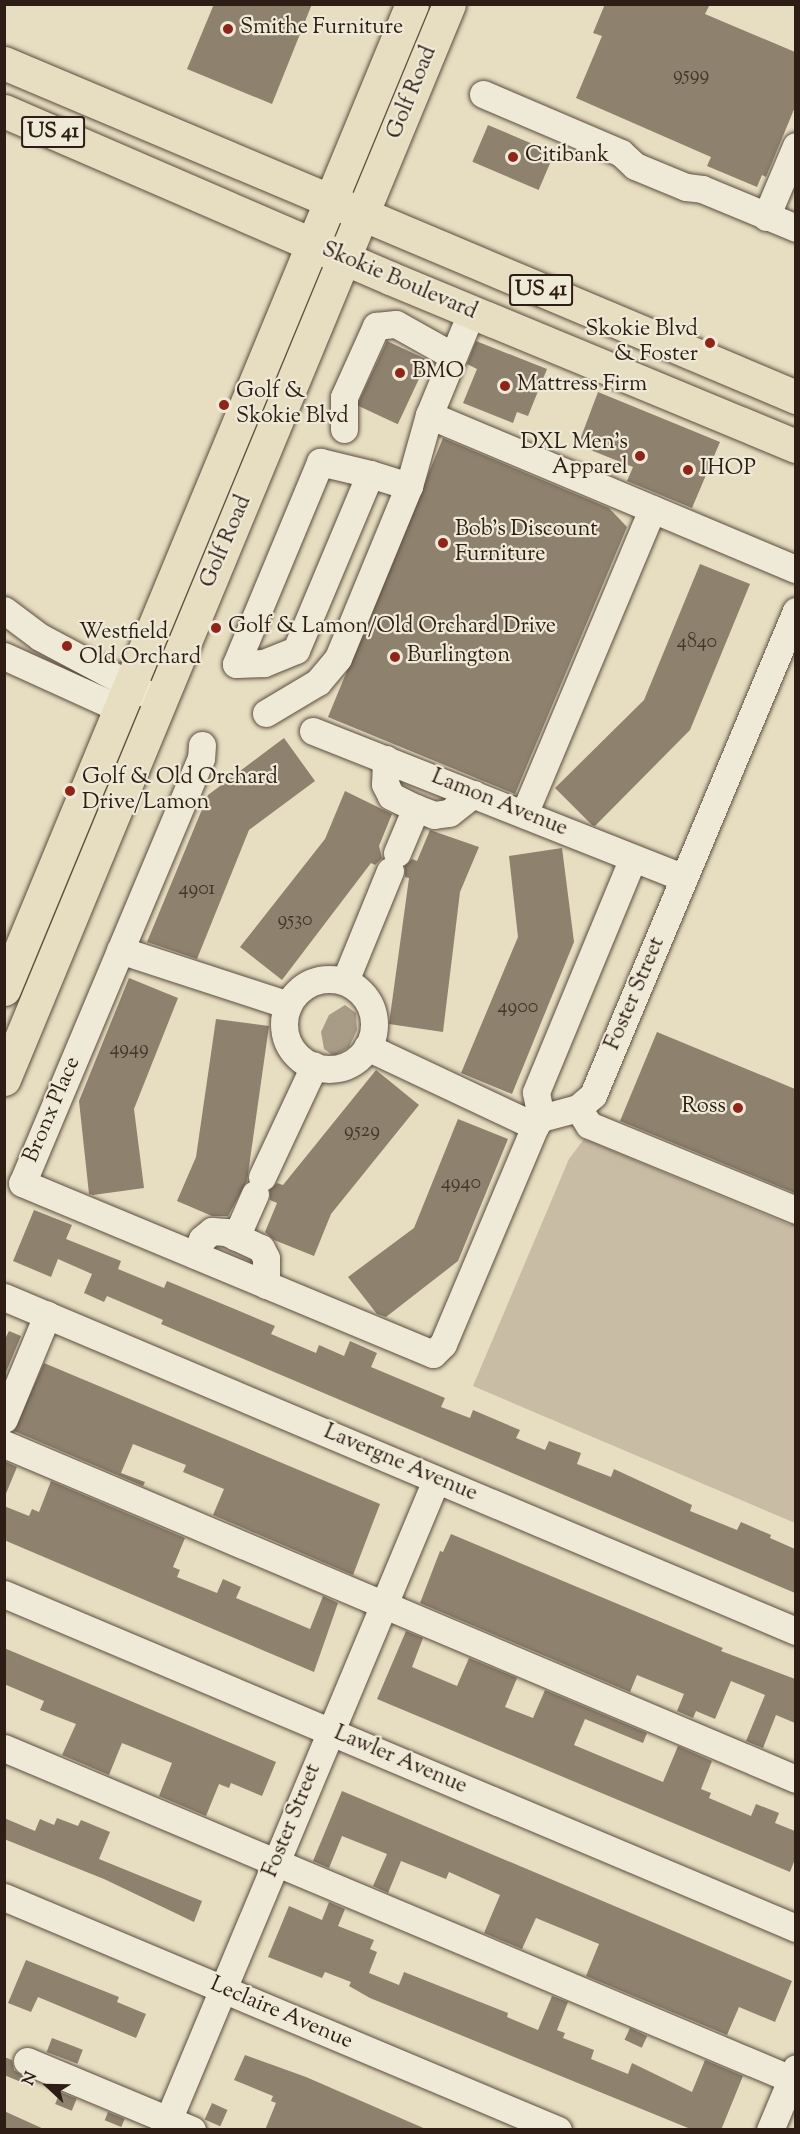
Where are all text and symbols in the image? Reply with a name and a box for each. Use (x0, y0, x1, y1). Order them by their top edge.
place label: Smithe Furniture (240, 16, 403, 42)
marker: Smithe Furniture (221, 22, 235, 36)
street label: Golf Road (382, 43, 444, 143)
house number: 9599 (673, 63, 709, 87)
road number: US 41 (20, 114, 86, 150)
place label: Citibank (525, 144, 609, 170)
marker: Citibank (506, 150, 520, 164)
street label: Skokie Boulevard (317, 237, 481, 327)
road number: US 41 (508, 272, 574, 308)
place label: Skokie Blvd & Foster (585, 317, 698, 368)
marker: Skokie Blvd & Foster (703, 336, 717, 350)
place label: BMO (412, 360, 464, 386)
marker: BMO (393, 366, 407, 380)
place label: Mattress Firm (517, 373, 647, 399)
place label: Golf & Skokie Blvd (236, 379, 349, 430)
marker: Mattress Firm (498, 379, 512, 393)
marker: Golf & Skokie Blvd (217, 398, 231, 412)
place label: DXL Men's Apparel (520, 430, 628, 482)
marker: DXL Men's Apparel (633, 449, 647, 463)
place label: IHOP (700, 457, 756, 483)
marker: IHOP (681, 463, 695, 477)
street label: Golf Road (196, 492, 258, 592)
place label: Bob's Discount Furniture (455, 517, 598, 568)
marker: Bob's Discount Furniture (436, 536, 450, 550)
place label: Golf & Lamon/Old Orchard Drive (228, 615, 556, 641)
place label: Westfield Old Orchard (79, 620, 201, 672)
marker: Golf & Lamon/Old Orchard Drive (209, 621, 223, 635)
house number: 4840 (677, 630, 717, 654)
marker: Westfield Old Orchard (60, 639, 74, 653)
place label: Burlington (407, 644, 510, 670)
marker: Burlington (388, 650, 402, 664)
place label: Golf & Old Orchard Drive/Lamon (82, 765, 278, 816)
street label: Lamon Avenue (427, 765, 571, 843)
marker: Golf & Old Orchard Drive/Lamon (63, 784, 77, 798)
house number: 4901 (179, 877, 215, 901)
house number: 9530 (277, 908, 313, 932)
street label: Foster Street (600, 934, 672, 1054)
house number: 4900 (498, 995, 538, 1019)
house number: 4949 (109, 1037, 149, 1061)
street label: Bronx Place (19, 1053, 87, 1167)
place label: Ross (682, 1095, 726, 1121)
marker: Ross (731, 1101, 745, 1115)
house number: 9529 (344, 1119, 380, 1143)
house number: 4940 (441, 1171, 481, 1195)
street label: Lavergne Avenue (319, 1420, 481, 1508)
street label: Lawler Avenue (329, 1721, 471, 1801)
street label: Foster Street (258, 1760, 328, 1882)
street label: Leclaire Avenue (206, 1972, 356, 2056)
north arrow (18, 2056, 78, 2116)
text: N (18, 2069, 44, 2089)

